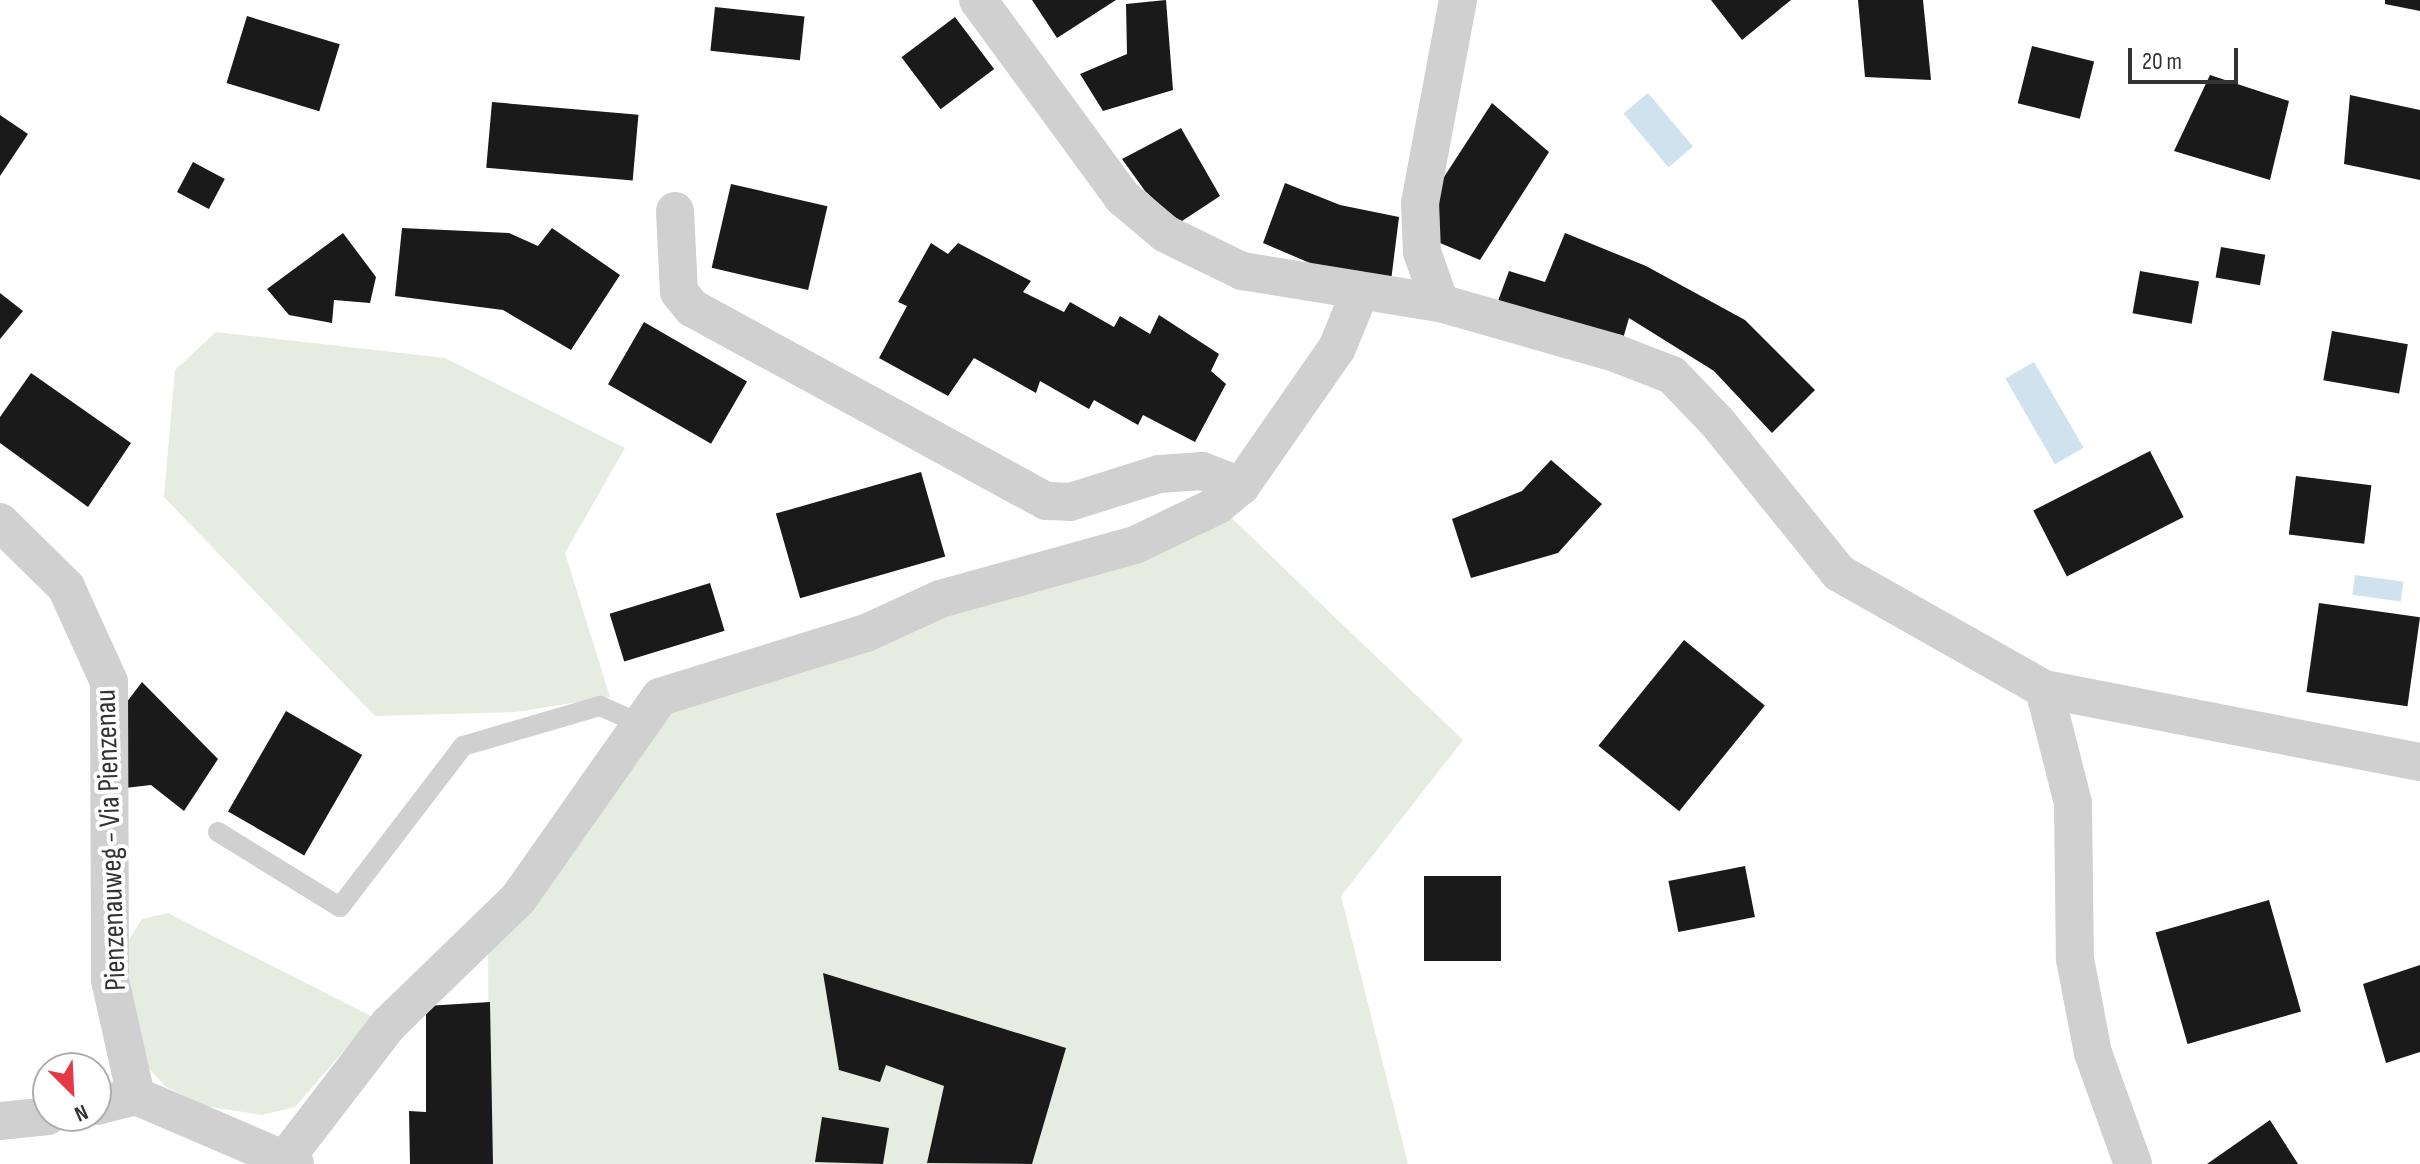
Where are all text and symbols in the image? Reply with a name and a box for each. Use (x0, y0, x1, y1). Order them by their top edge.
scale bar (2132, 32, 2242, 82)
text: 20 m (2142, 47, 2182, 76)
street label: Pienzenauweg - Via Pienzenau (88, 689, 134, 991)
north arrow (32, 1052, 112, 1132)
text: N (70, 1098, 92, 1127)

